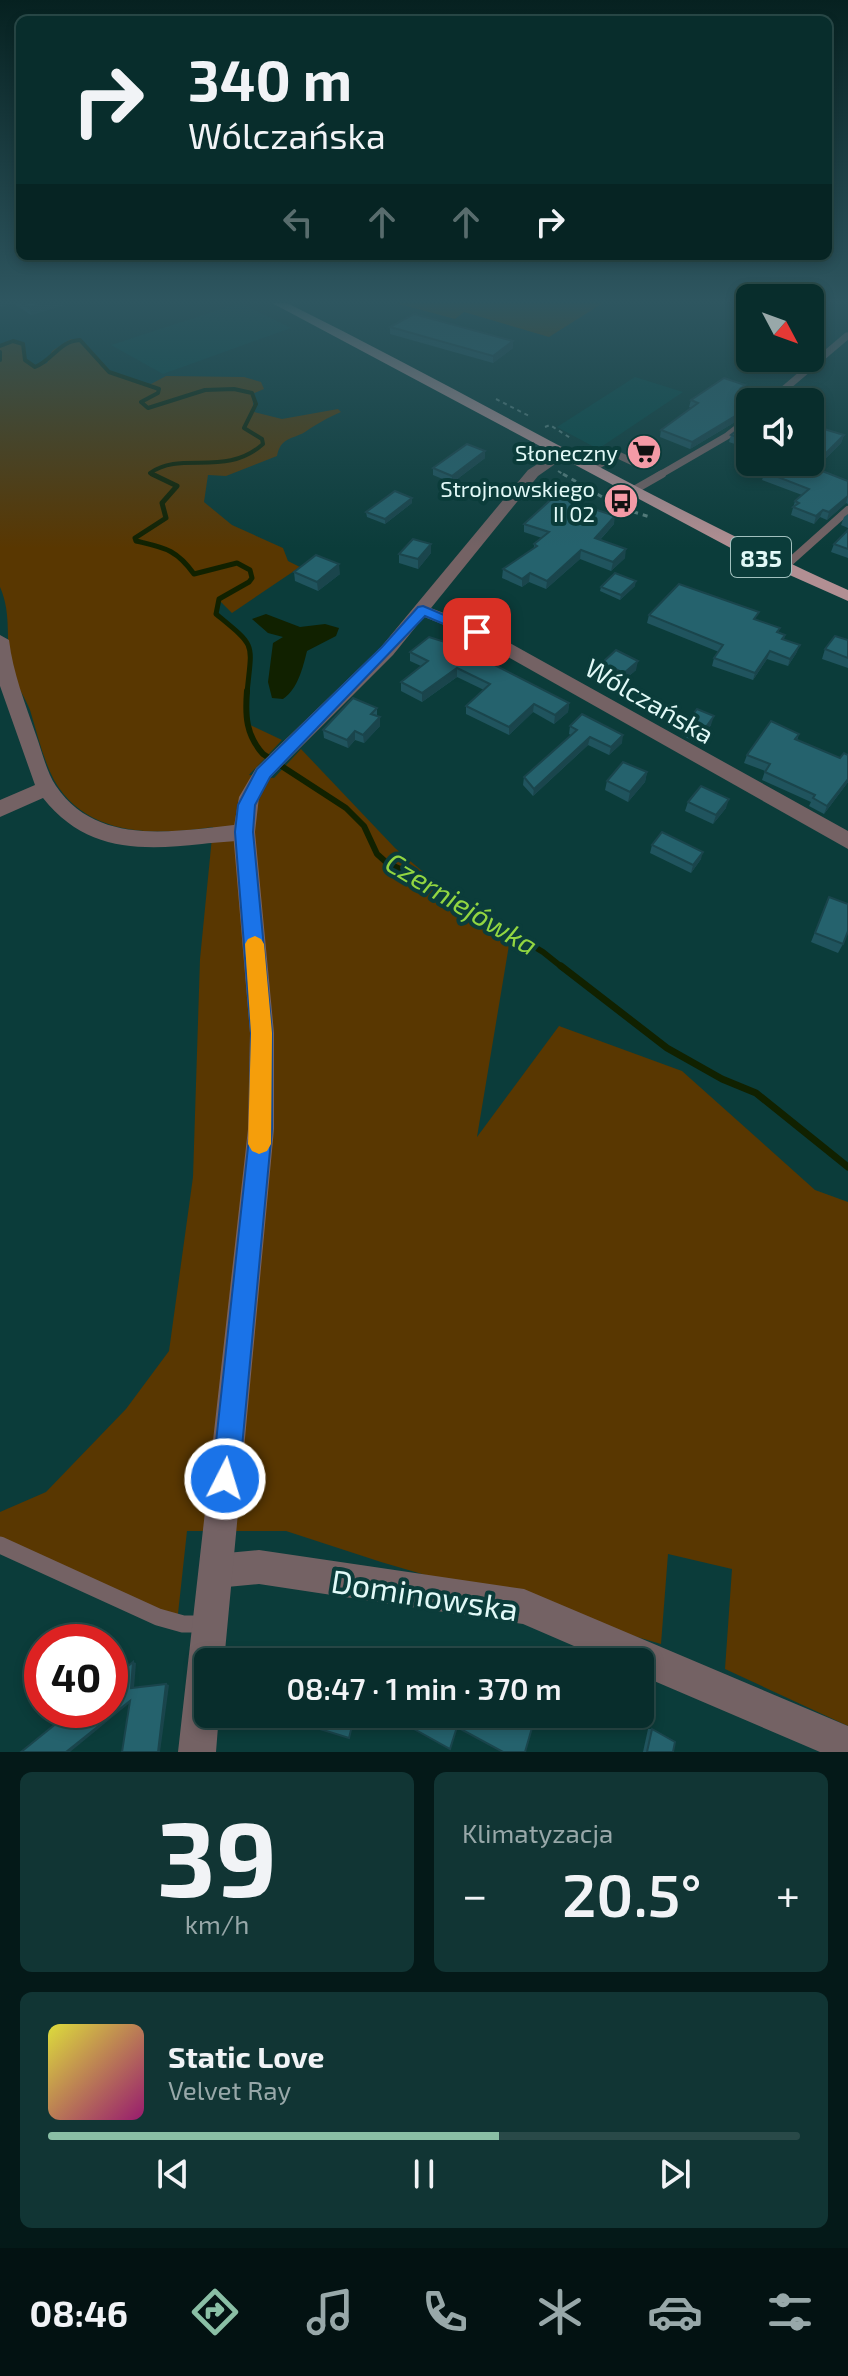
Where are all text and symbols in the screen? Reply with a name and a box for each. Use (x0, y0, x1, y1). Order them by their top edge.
text: 340 m (188, 45, 352, 112)
icon: right (56, 48, 160, 152)
text: Wólczańska (188, 113, 386, 156)
icon: left (276, 200, 320, 244)
icon: ahead (360, 200, 404, 244)
icon: ahead (444, 200, 488, 244)
icon: right (528, 200, 572, 244)
north arrow (736, 284, 824, 372)
map controls (736, 284, 824, 476)
button: sound (736, 388, 824, 476)
supermarket icon: Słoneczny (625, 433, 663, 471)
place label: Słoneczny (515, 439, 618, 465)
place label: Strojnowskiego II 02 (440, 475, 595, 526)
bus stop icon: Strojnowskiego II 02 (602, 482, 640, 520)
road number: 835 (731, 537, 791, 577)
pin (443, 598, 511, 666)
icon: arrive (455, 610, 499, 654)
street label: Wólczańska (580, 651, 720, 749)
water label: Czerniejówka (380, 844, 544, 962)
position arrow (183, 1437, 267, 1521)
street label: Dominowska (329, 1560, 521, 1628)
speed limit sign: 40 (24, 1624, 128, 1728)
text: 08:47 · 1 min · 370 m (286, 1670, 562, 1706)
text: 39 (157, 1793, 277, 1918)
text: Klimatyzacja (462, 1817, 613, 1848)
text: 20.5° (562, 1857, 702, 1929)
text: − (462, 1867, 488, 1920)
text: + (776, 1867, 800, 1920)
text: km/h (185, 1908, 249, 1939)
text: Static Love (168, 2038, 324, 2074)
text: Velvet Ray (168, 2074, 291, 2105)
icon: previous (151, 2152, 195, 2196)
icon: pause (402, 2152, 446, 2196)
icon: next (653, 2152, 697, 2196)
icon: directions (187, 2284, 243, 2340)
icon: music (302, 2284, 358, 2340)
icon: phone (417, 2284, 473, 2340)
icon: climate (532, 2284, 588, 2340)
icon: car (647, 2284, 703, 2340)
icon: filters (762, 2284, 818, 2340)
text: 08:46 (30, 2291, 128, 2334)

